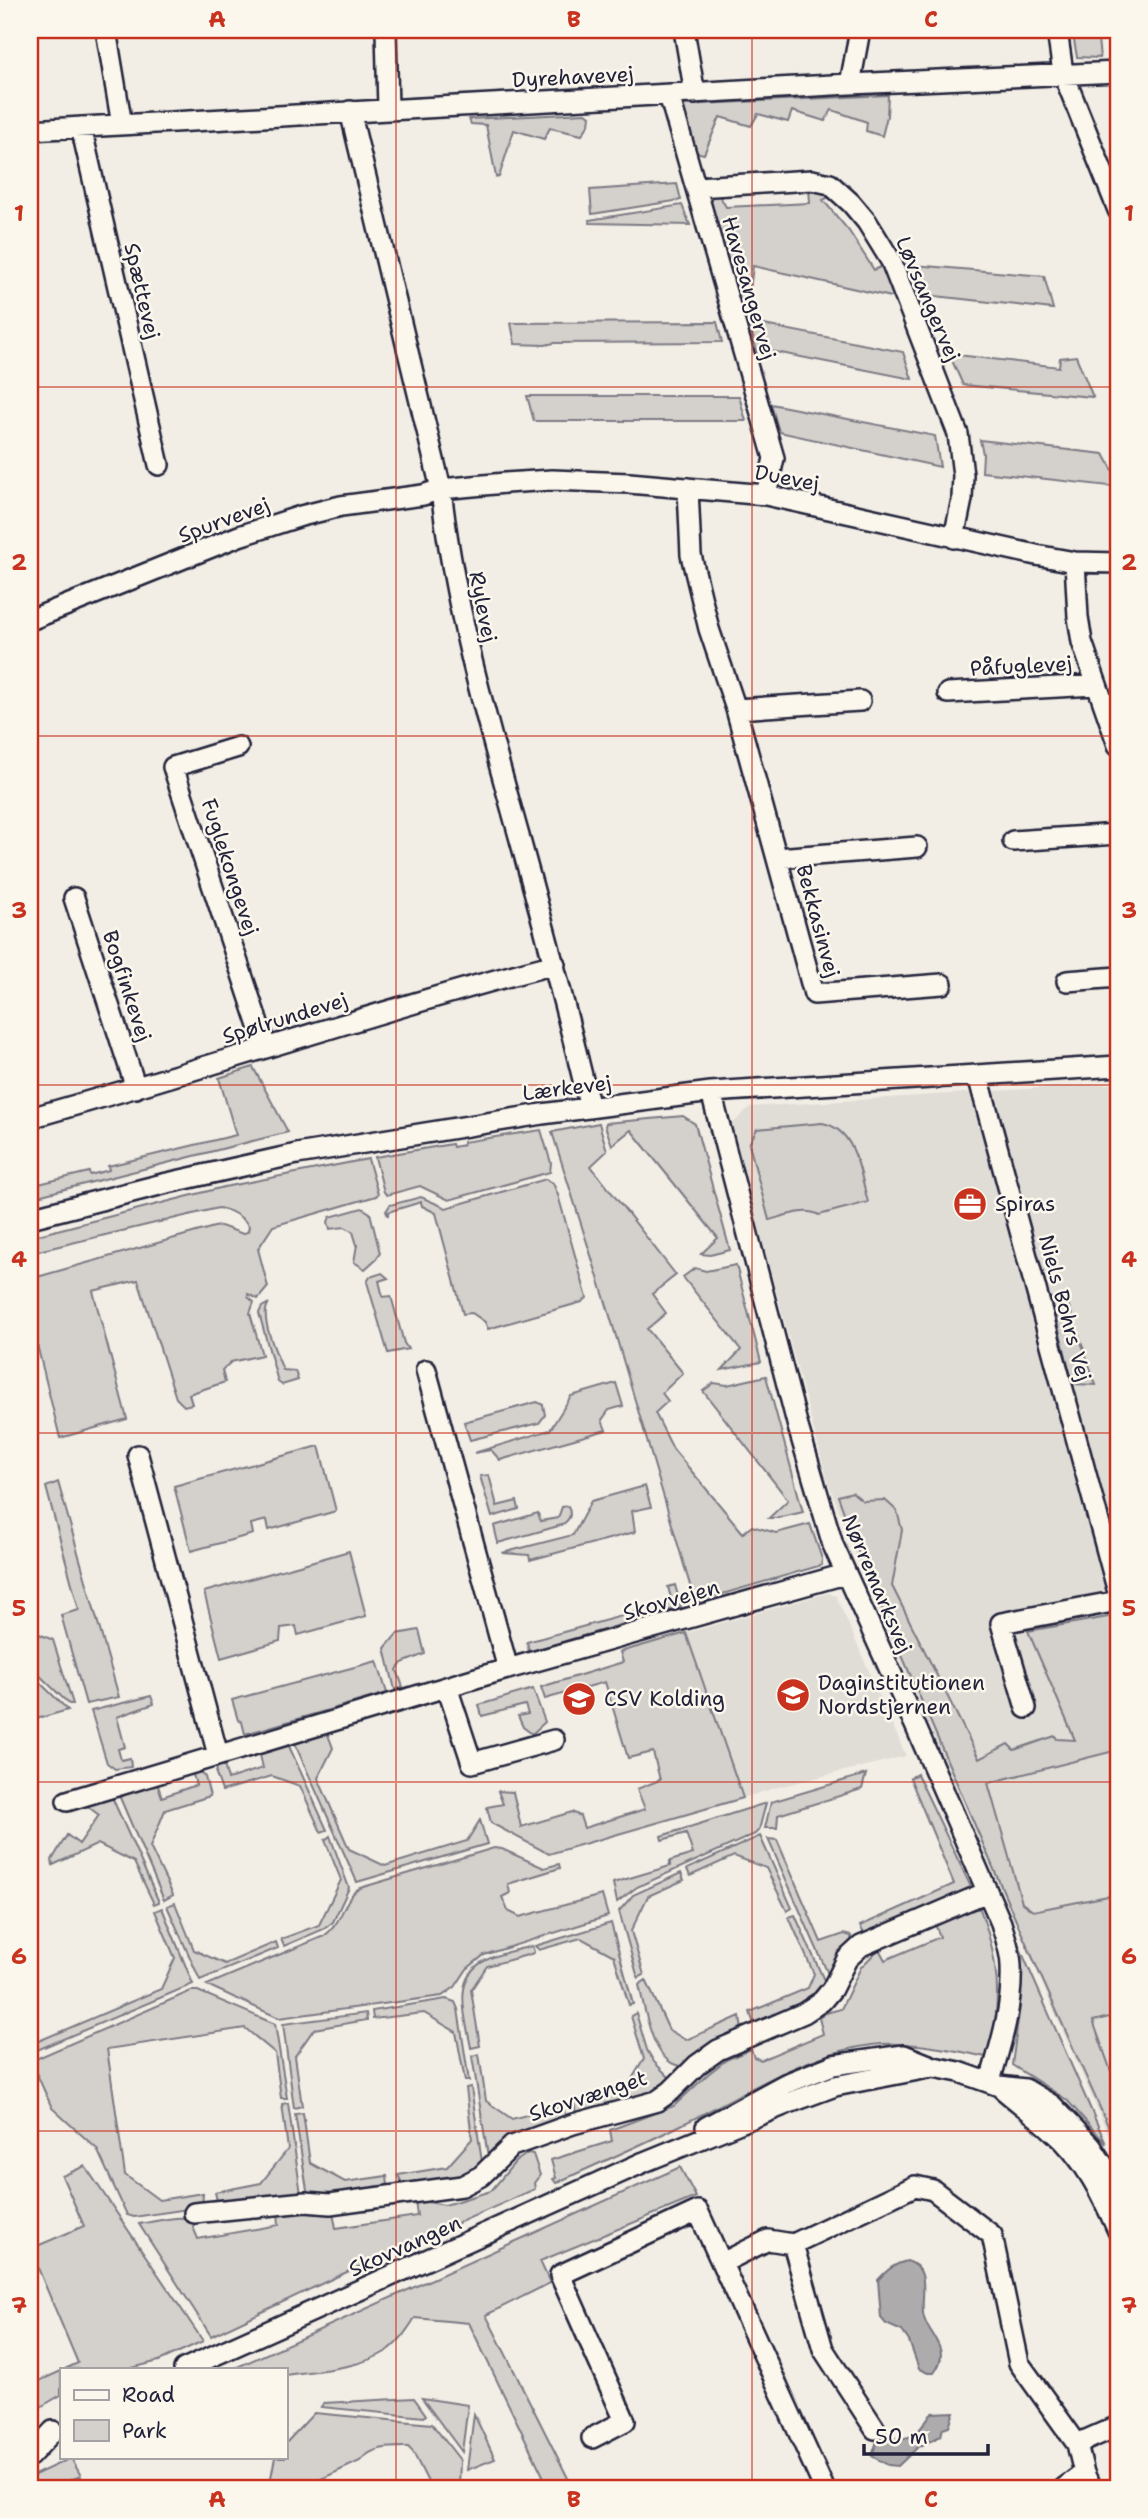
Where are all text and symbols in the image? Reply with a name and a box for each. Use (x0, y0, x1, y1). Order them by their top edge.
text: A (208, 4, 226, 34)
text: B (567, 4, 581, 34)
text: C (924, 4, 938, 34)
street label: Dyrehavevej (512, 60, 634, 94)
text: 1 (14, 198, 24, 228)
text: 1 (1124, 198, 1134, 228)
street label: Havesangervej (715, 213, 783, 363)
street label: Løvsangervej (889, 232, 967, 366)
street label: Spættevej (117, 240, 167, 342)
street label: Duevej (752, 458, 822, 498)
street label: Spurvevej (174, 491, 274, 549)
text: 2 (11, 547, 27, 577)
text: 2 (1121, 547, 1137, 577)
street label: Rylevej (462, 569, 504, 645)
street label: Påfuglevej (969, 649, 1073, 683)
street label: Fuglekongevej (195, 795, 265, 939)
street label: Bekkasinvej (789, 861, 847, 981)
text: 3 (11, 895, 27, 925)
text: 3 (1121, 895, 1137, 925)
street label: Bogfinkevej (96, 927, 158, 1045)
street label: Spølrundevej (219, 986, 351, 1050)
street label: Lærkevej (521, 1069, 613, 1107)
office icon: Spiras (951, 1185, 989, 1223)
place label: Spiras (995, 1190, 1055, 1218)
street label: Niels Bohrs Vej (1032, 1231, 1098, 1385)
text: 4 (11, 1244, 27, 1274)
text: 4 (1121, 1244, 1137, 1274)
street label: Nørremarksvej (835, 1510, 919, 1658)
street label: Skovvejen (619, 1573, 723, 1627)
text: 5 (12, 1593, 26, 1623)
text: 5 (1122, 1593, 1136, 1623)
place label: Daginstitutionen Nordstjernen (818, 1669, 985, 1721)
school or university icon: Daginstitutionen Nordstjernen (774, 1676, 812, 1714)
school or university icon: CSV Kolding (560, 1680, 598, 1718)
place label: CSV Kolding (604, 1685, 725, 1713)
text: 6 (11, 1941, 27, 1971)
text: 6 (1121, 1941, 1137, 1971)
street label: Skovvænget (525, 2064, 651, 2128)
street label: Skovvangen (344, 2209, 466, 2283)
text: 7 (11, 2290, 27, 2320)
text: 7 (1121, 2290, 1137, 2320)
legend (60, 2368, 287, 2458)
text: Road (122, 2381, 175, 2409)
scale bar (864, 2413, 989, 2457)
text: Park (122, 2417, 167, 2445)
text: 50 m (875, 2423, 928, 2451)
text: A (208, 2484, 226, 2514)
text: B (567, 2484, 581, 2514)
text: C (924, 2484, 938, 2514)

